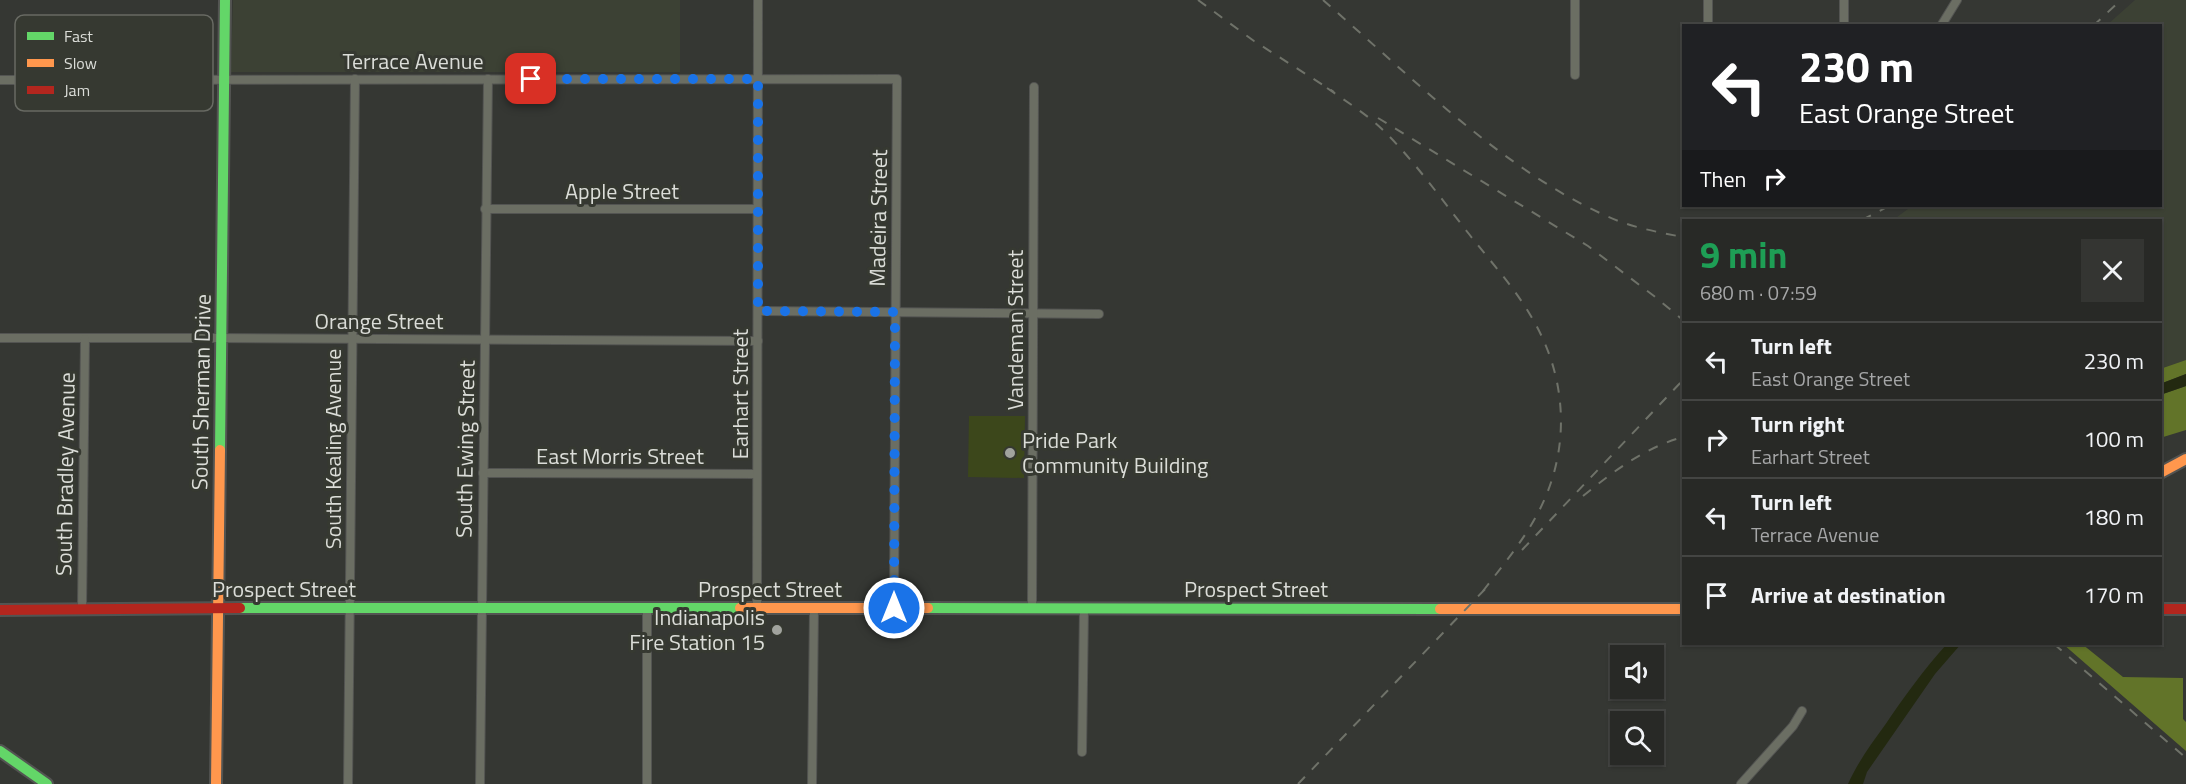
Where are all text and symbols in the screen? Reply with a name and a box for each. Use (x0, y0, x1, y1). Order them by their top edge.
legend (15, 15, 213, 111)
text: Fast (64, 24, 93, 48)
text: 230 m (1799, 34, 1914, 98)
street label: Terrace Avenue (342, 44, 484, 78)
icon: left (1700, 48, 1778, 126)
text: Slow (64, 51, 97, 75)
pin (505, 53, 556, 104)
icon: arrive (514, 62, 547, 95)
text: Jam (64, 78, 90, 102)
text: East Orange Street (1799, 92, 2014, 133)
street label: Madeira Street (860, 149, 896, 287)
text: Then (1700, 162, 1746, 196)
icon: right (1758, 162, 1791, 195)
street label: Apple Street (565, 174, 679, 208)
text: 9 min (1700, 227, 1787, 282)
button: close (2081, 239, 2144, 302)
street label: Vandeman Street (998, 249, 1032, 410)
text: 680 m · 07:59 (1700, 277, 1817, 308)
street label: South Sherman Drive (182, 294, 220, 490)
street label: Orange Street (315, 304, 444, 338)
street label: Earhart Street (723, 328, 757, 459)
text: Turn left (1751, 329, 1832, 363)
text: 230 m (2084, 344, 2144, 378)
icon: left (1700, 345, 1733, 378)
street label: South Kealing Avenue (316, 349, 350, 549)
street label: South Ewing Street (446, 360, 484, 538)
text: East Orange Street (1751, 363, 1910, 394)
street label: South Bradley Avenue (46, 372, 84, 576)
text: Turn right (1751, 407, 1845, 441)
text: 100 m (2084, 422, 2144, 456)
place label: Pride Park Community Building (1022, 423, 1208, 482)
icon: right (1700, 423, 1733, 456)
street label: East Morris Street (536, 439, 704, 473)
text: Earhart Street (1751, 441, 1870, 472)
marker: Pride Park Community Building (1003, 446, 1017, 460)
text: Turn left (1751, 485, 1832, 519)
text: 180 m (2084, 500, 2144, 534)
icon: left (1700, 501, 1733, 534)
text: Terrace Avenue (1751, 519, 1879, 550)
street label: Prospect Street (212, 572, 356, 606)
street label: Prospect Street (698, 572, 842, 606)
street label: Prospect Street (1184, 572, 1328, 606)
position arrow (862, 576, 926, 640)
text: Arrive at destination (1751, 578, 1946, 612)
text: 170 m (2084, 578, 2144, 612)
icon: arrive (1700, 579, 1733, 612)
place label: Indianapolis Fire Station 15 (629, 600, 765, 659)
marker: Indianapolis Fire Station 15 (770, 623, 784, 637)
map controls (1610, 645, 1664, 765)
button: sound (1610, 645, 1664, 699)
button: search (1610, 711, 1664, 765)

